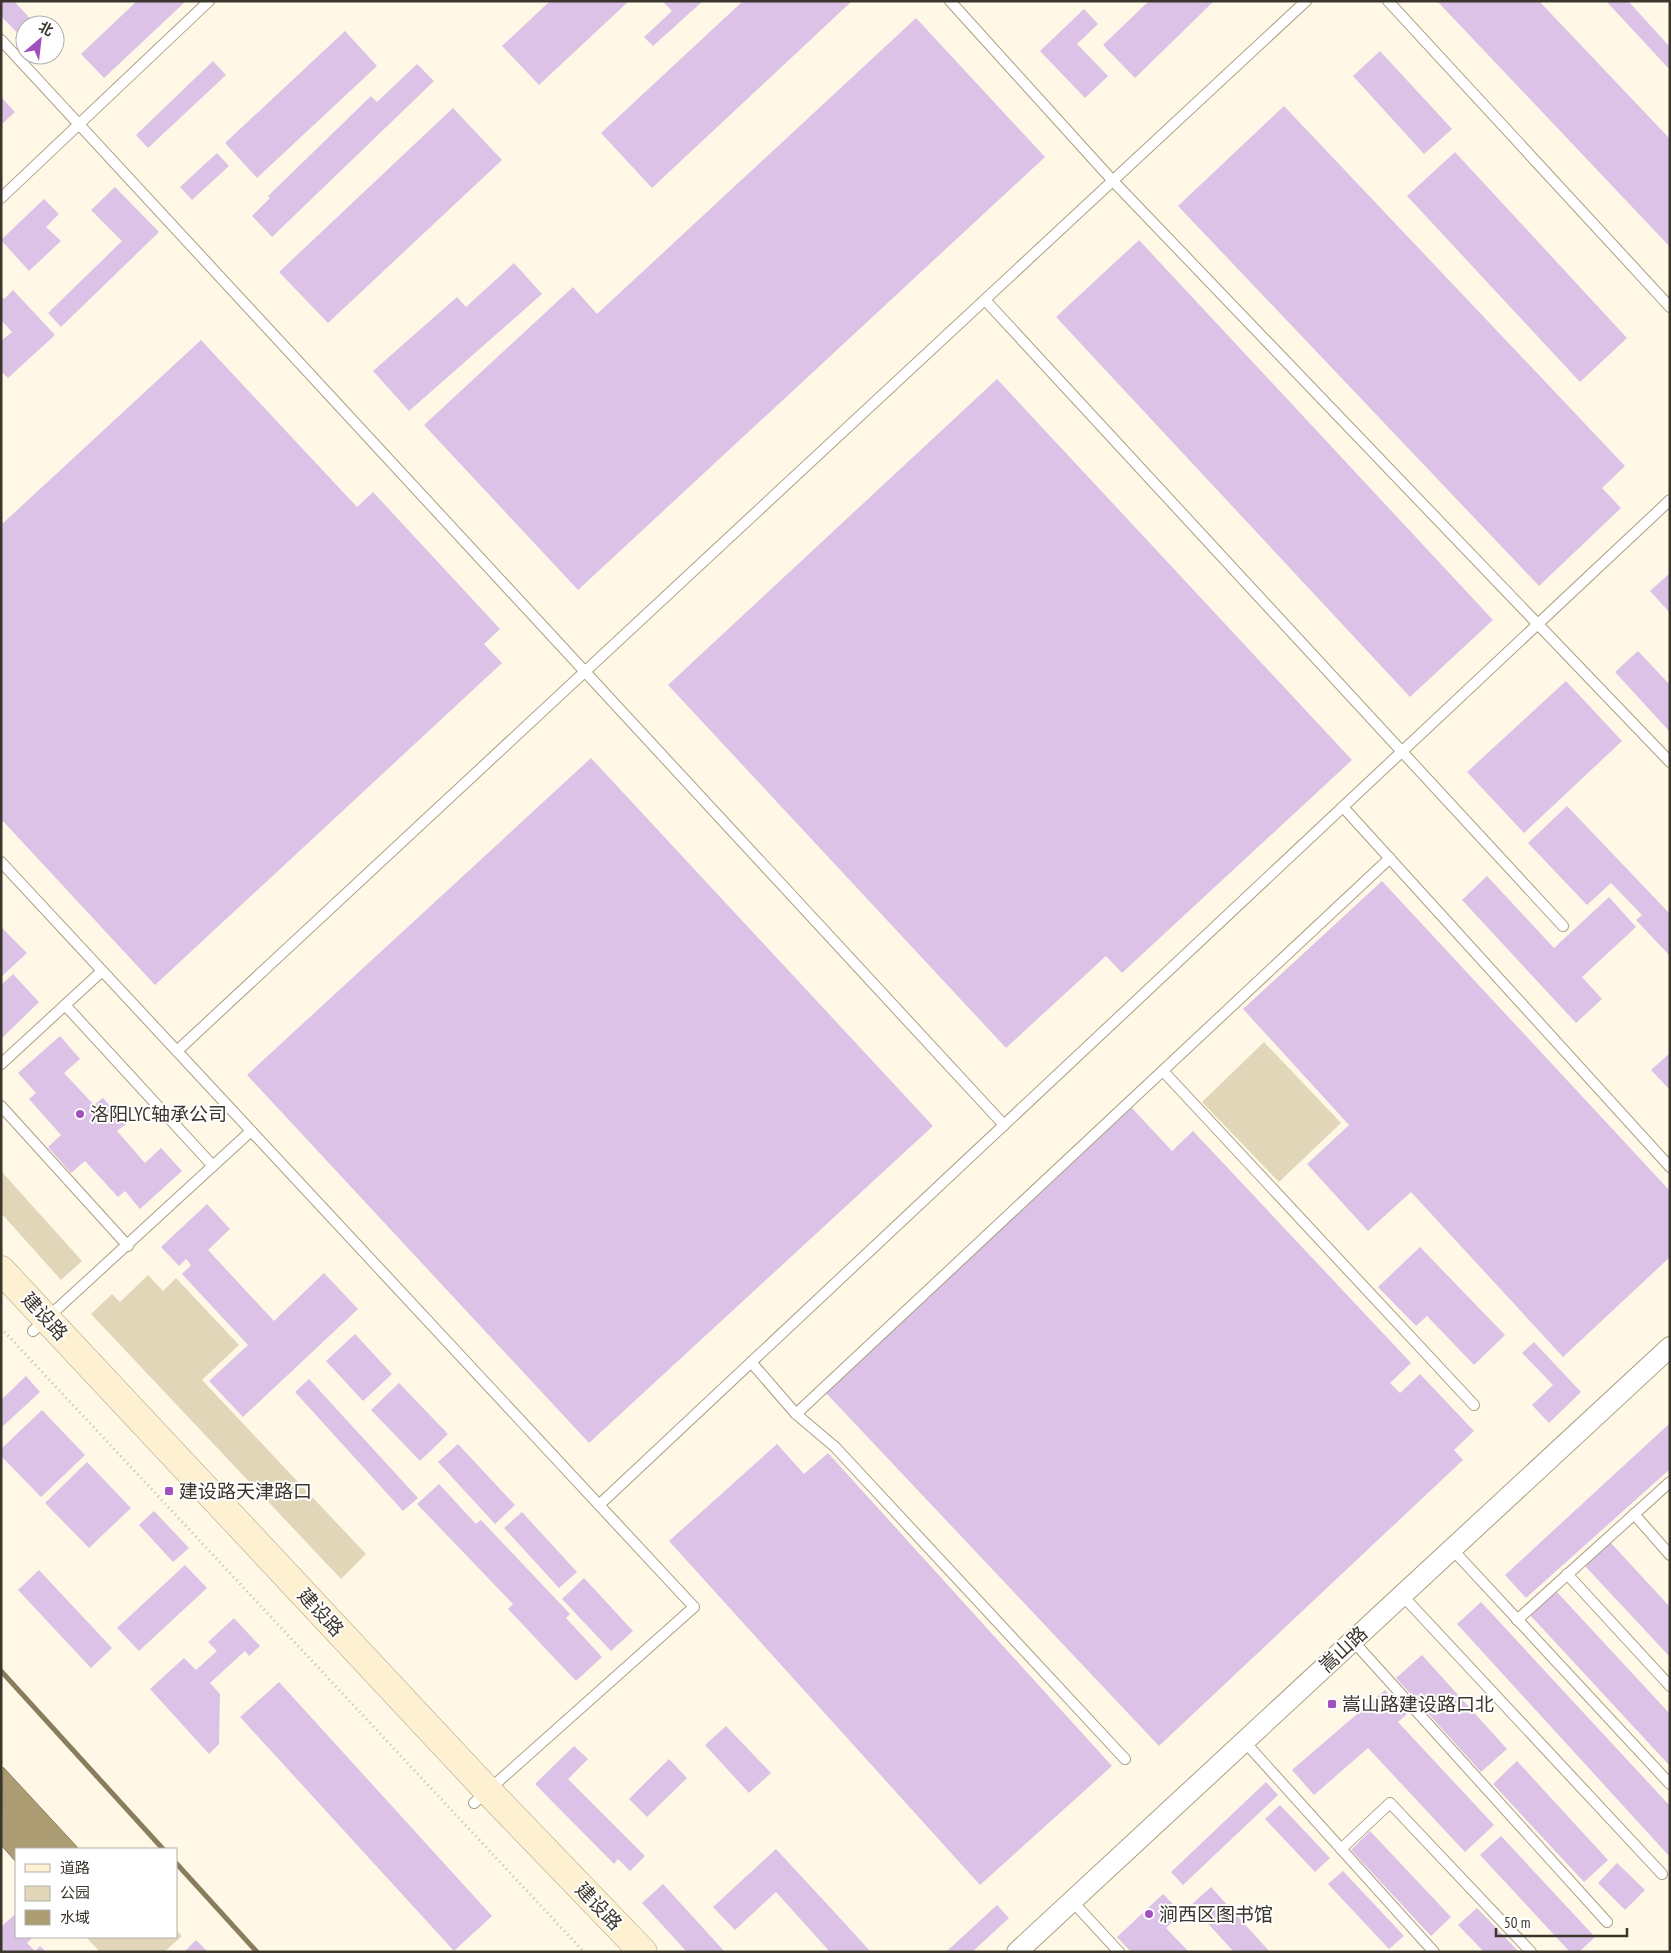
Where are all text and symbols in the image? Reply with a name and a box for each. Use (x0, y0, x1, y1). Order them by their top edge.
north arrow (15, 15, 65, 65)
text: 北 (36, 17, 57, 40)
place label: 洛阳LYC轴承公司 (90, 1102, 227, 1126)
marker: 洛阳LYC轴承公司 (74, 1108, 86, 1120)
street label: 建设路 (17, 1287, 73, 1345)
place label: 建设路天津路口 (179, 1479, 312, 1503)
marker: 建设路天津路口 (163, 1485, 175, 1497)
street label: 建设路 (293, 1583, 349, 1641)
street label: 嵩山路 (1314, 1621, 1372, 1677)
place label: 嵩山路建设路口北 (1342, 1692, 1494, 1716)
marker: 嵩山路建设路口北 (1326, 1698, 1338, 1710)
legend (15, 1848, 178, 1938)
text: 道路 (60, 1858, 90, 1877)
street label: 建设路 (571, 1877, 627, 1935)
text: 公园 (60, 1883, 90, 1902)
place label: 涧西区图书馆 (1159, 1902, 1273, 1926)
scale bar (1496, 1906, 1627, 1938)
text: 水域 (60, 1908, 90, 1927)
marker: 涧西区图书馆 (1143, 1908, 1155, 1920)
text: 50 m (1504, 1913, 1530, 1932)

